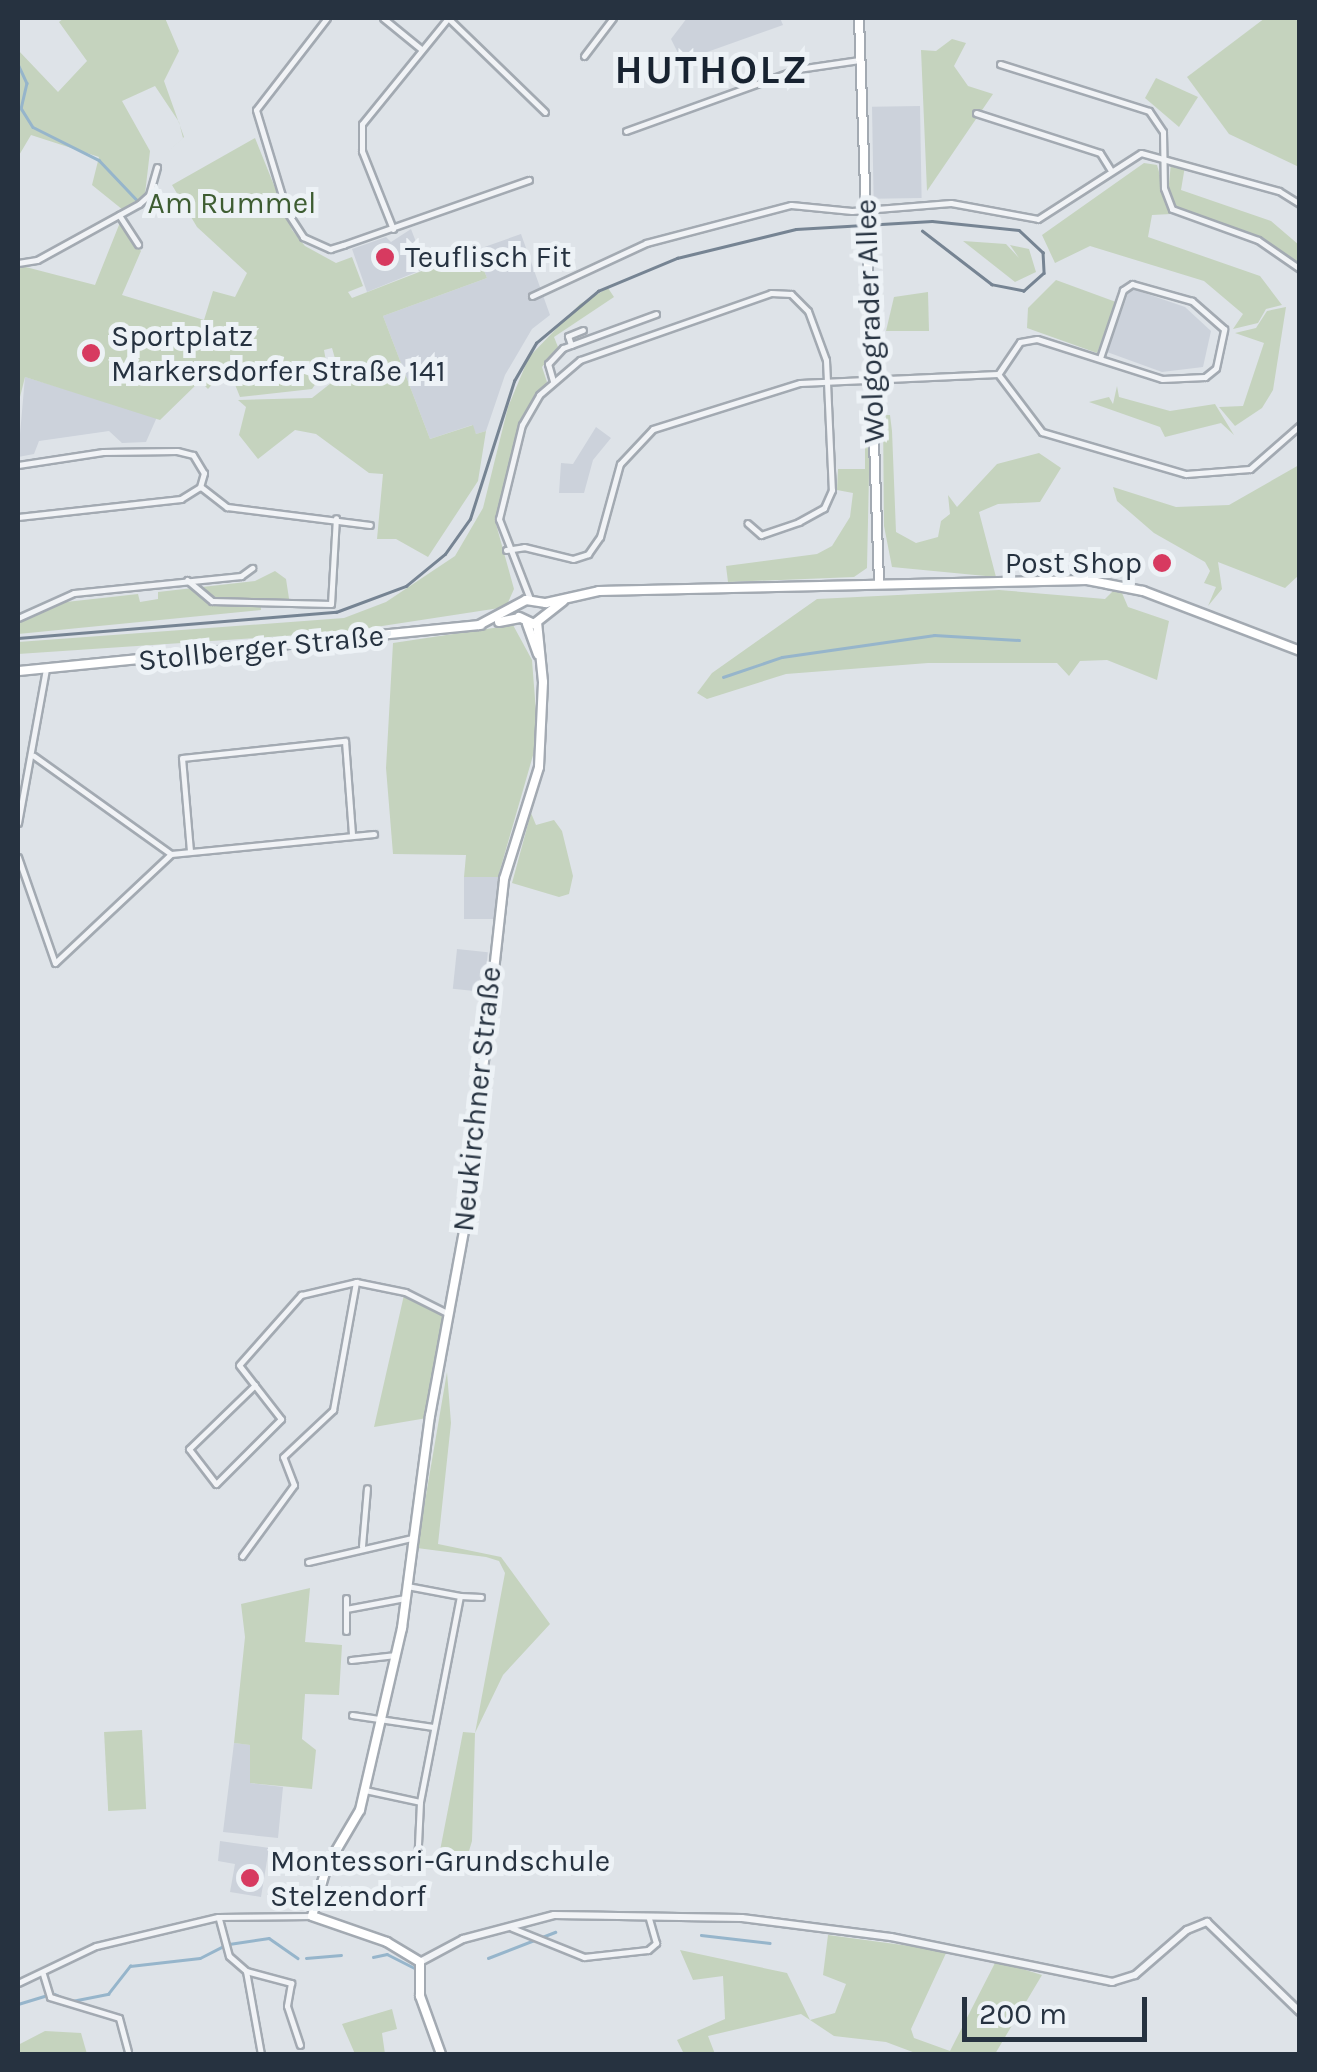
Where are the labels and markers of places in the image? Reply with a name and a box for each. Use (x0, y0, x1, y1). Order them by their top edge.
place label: Teuflisch Fit (405, 239, 571, 275)
marker: Teuflisch Fit (374, 246, 396, 268)
place label: Sportplatz Markersdorfer Straße 141 (111, 318, 446, 388)
marker: Sportplatz Markersdorfer Straße 141 (80, 342, 102, 364)
place label: Post Shop (1005, 545, 1142, 581)
marker: Post Shop (1151, 552, 1173, 574)
place label: Montessori-Grundschule Stelzendorf (270, 1843, 610, 1914)
marker: Montessori-Grundschule Stelzendorf (239, 1867, 261, 1889)

